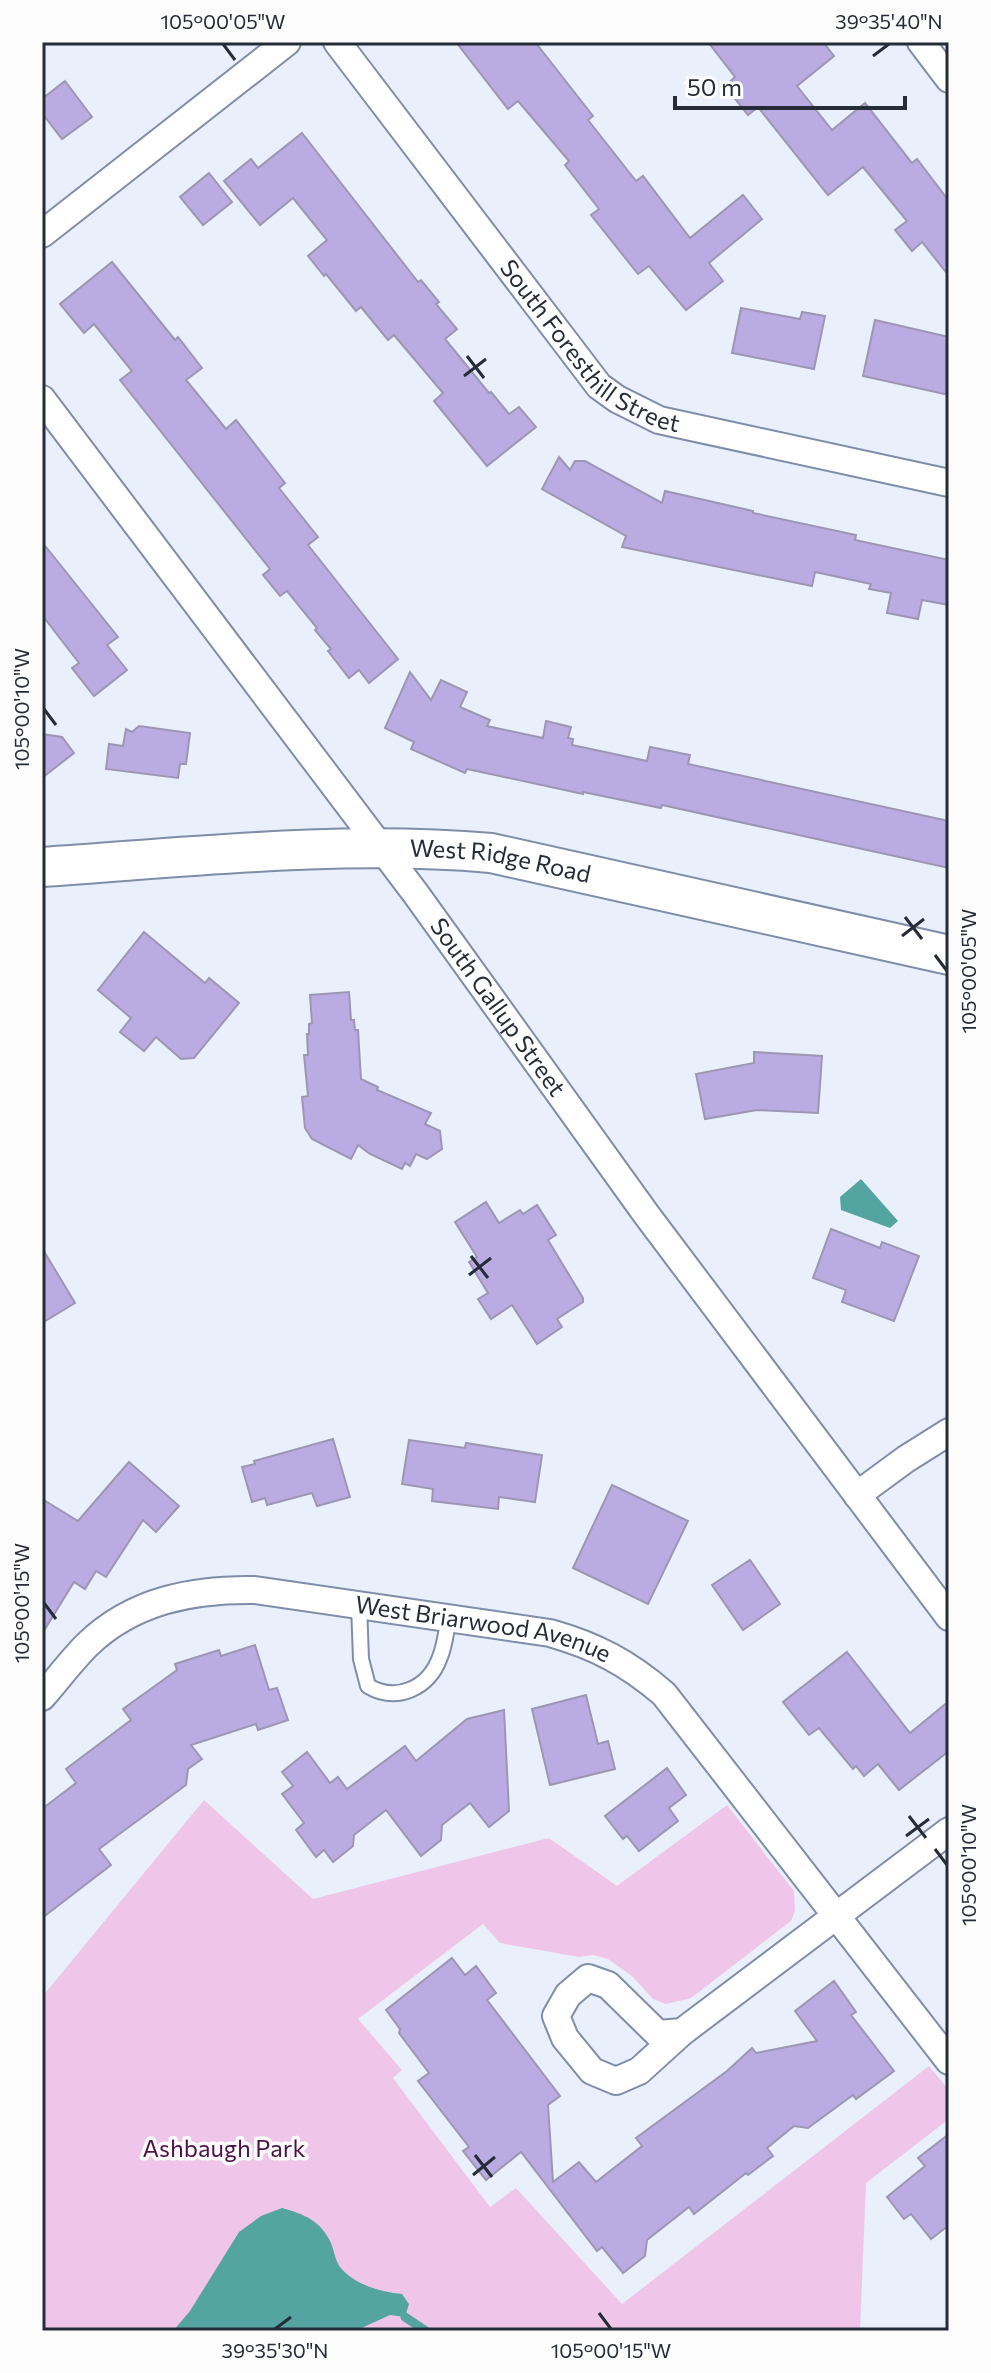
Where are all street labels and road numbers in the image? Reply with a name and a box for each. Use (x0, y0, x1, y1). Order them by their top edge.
street label: South Foresthill Street (495, 253, 683, 437)
street label: West Ridge Road (409, 833, 594, 888)
street label: South Gallup Street (425, 912, 573, 1101)
street label: West Briarwood Avenue (353, 1589, 616, 1668)

